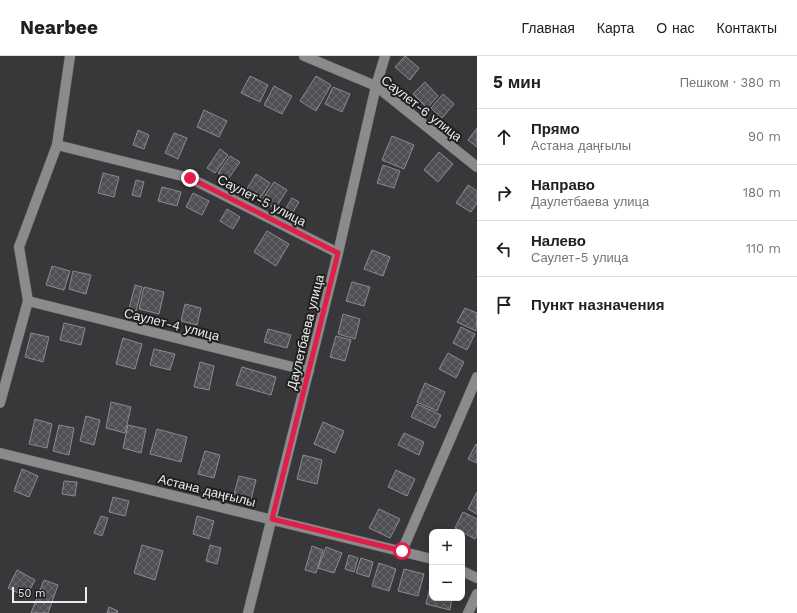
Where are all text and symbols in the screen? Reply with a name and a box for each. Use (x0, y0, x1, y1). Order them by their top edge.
text: Nearbee (20, 16, 98, 39)
text: Главная (522, 20, 575, 36)
text: Карта (597, 20, 634, 36)
text: О нас (656, 20, 695, 36)
text: Контакты (717, 20, 777, 36)
street label: Саулет-6 улица (379, 72, 465, 145)
text: 5 мин (493, 72, 541, 92)
text: Пешком · 380 m (680, 75, 781, 90)
text: Прямо (531, 120, 580, 138)
icon: ahead (493, 126, 515, 148)
text: 90 m (748, 129, 781, 144)
text: Астана даңғылы (531, 138, 631, 153)
route end (181, 169, 199, 187)
street label: Саулет-5 улица (215, 172, 309, 230)
text: Направо (531, 176, 595, 194)
icon: right (493, 182, 515, 204)
text: 180 m (743, 185, 781, 200)
text: Даулетбаева улица (531, 194, 649, 209)
text: Налево (531, 232, 586, 250)
icon: left (493, 238, 515, 260)
text: 110 m (746, 241, 781, 256)
text: Саулет-5 улица (531, 250, 629, 265)
street label: Даулетбаева улица (284, 272, 327, 391)
icon: arrive (493, 294, 515, 316)
text: Пункт назначения (531, 296, 664, 314)
street label: Саулет-4 улица (123, 305, 222, 344)
street label: Астана даңғылы (157, 471, 257, 510)
map controls (429, 529, 465, 601)
button: + (429, 529, 465, 565)
route start (393, 542, 411, 560)
button: − (429, 565, 465, 601)
scale bar (12, 585, 87, 604)
text: 50 m (18, 587, 45, 600)

